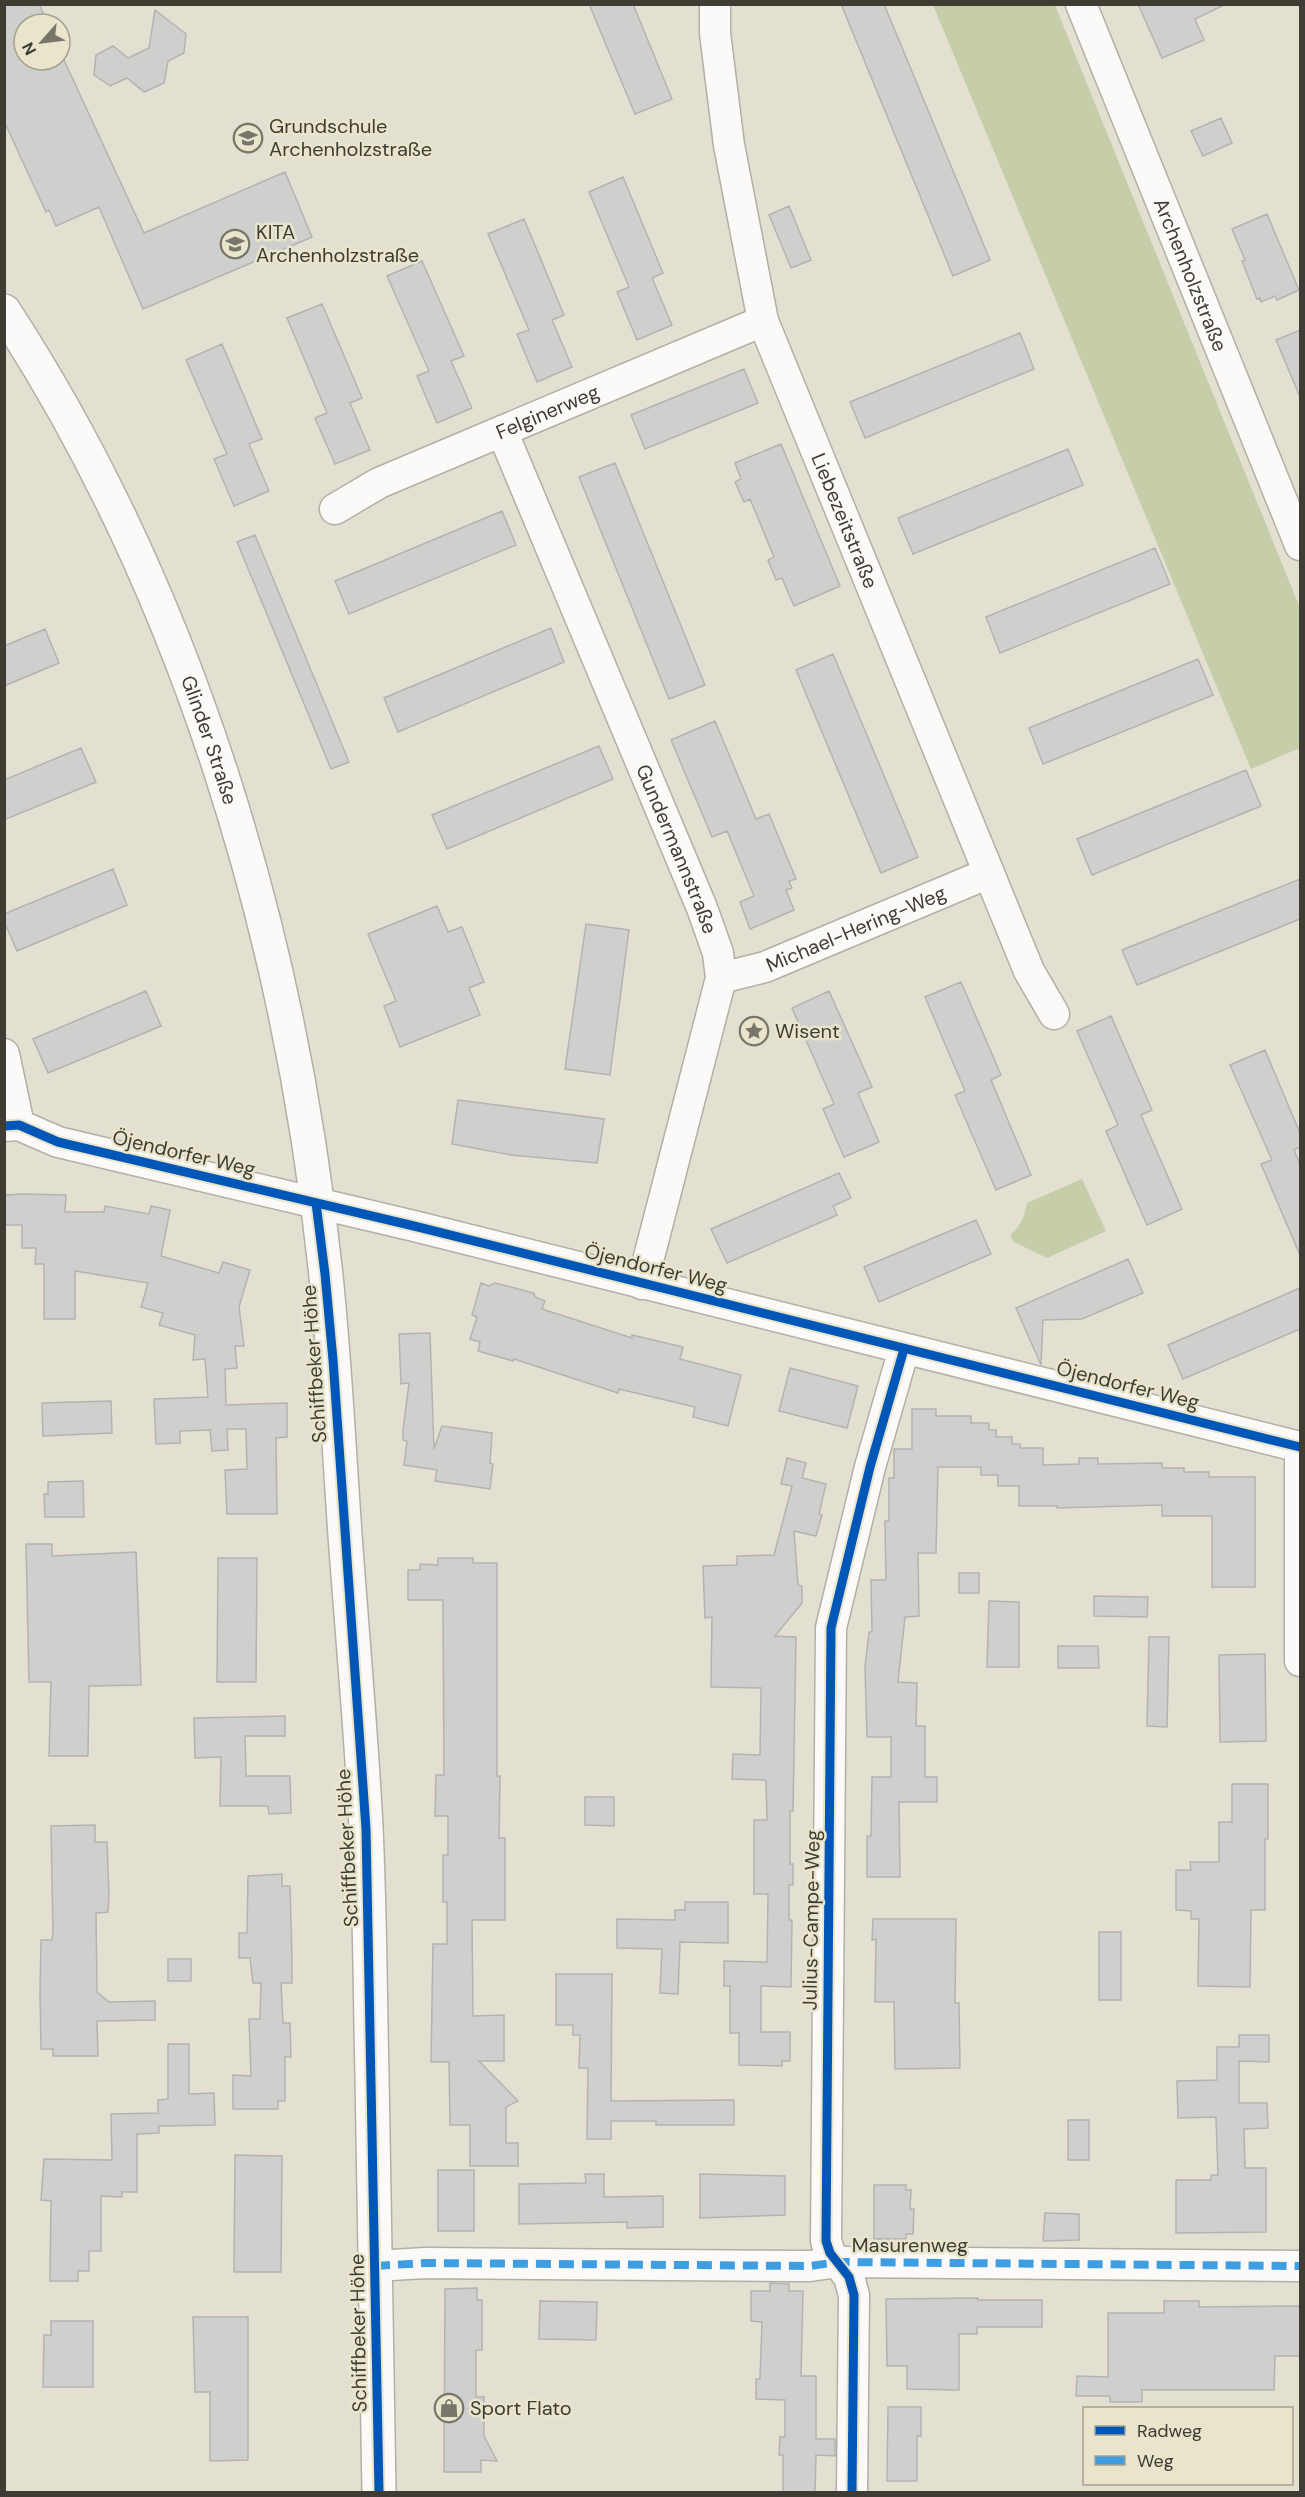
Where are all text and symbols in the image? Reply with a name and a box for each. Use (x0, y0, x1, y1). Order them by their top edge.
north arrow (12, 12, 72, 72)
text: N (17, 39, 41, 59)
place label: Grundschule Archenholzstraße (269, 113, 432, 162)
school or university icon: Grundschule Archenholzstraße (232, 122, 264, 154)
street label: Archenholzstraße (1148, 194, 1233, 355)
place label: KITA Archenholzstraße (256, 219, 419, 268)
school or university icon: KITA Archenholzstraße (219, 228, 251, 260)
street label: Felginerweg (492, 379, 603, 445)
street label: Liebezeitstraße (805, 449, 884, 592)
street label: Glinder Straße (175, 672, 243, 808)
street label: Gundermannstraße (630, 760, 723, 937)
street label: Michael-Hering-Weg (762, 880, 950, 978)
place icon: Wisent (738, 1015, 770, 1047)
place label: Wisent (775, 1018, 840, 1044)
street label: Öjendorfer Weg (110, 1124, 258, 1182)
street label: Öjendorfer Weg (582, 1238, 730, 1298)
street label: Schiffbeker Höhe (295, 1284, 333, 1444)
street label: Öjendorfer Weg (1054, 1355, 1202, 1415)
street label: Schiffbeker Höhe (330, 1768, 364, 1928)
street label: Julius-Campe-Weg (796, 1829, 826, 2011)
street label: Masurenweg (852, 2232, 968, 2258)
street label: Schiffbeker Höhe (344, 2253, 372, 2413)
shop icon: Sport Flato (433, 2392, 465, 2424)
place label: Sport Flato (470, 2395, 572, 2421)
legend (1083, 2407, 1293, 2485)
text: Radweg (1137, 2419, 1202, 2443)
text: Weg (1137, 2449, 1174, 2473)

